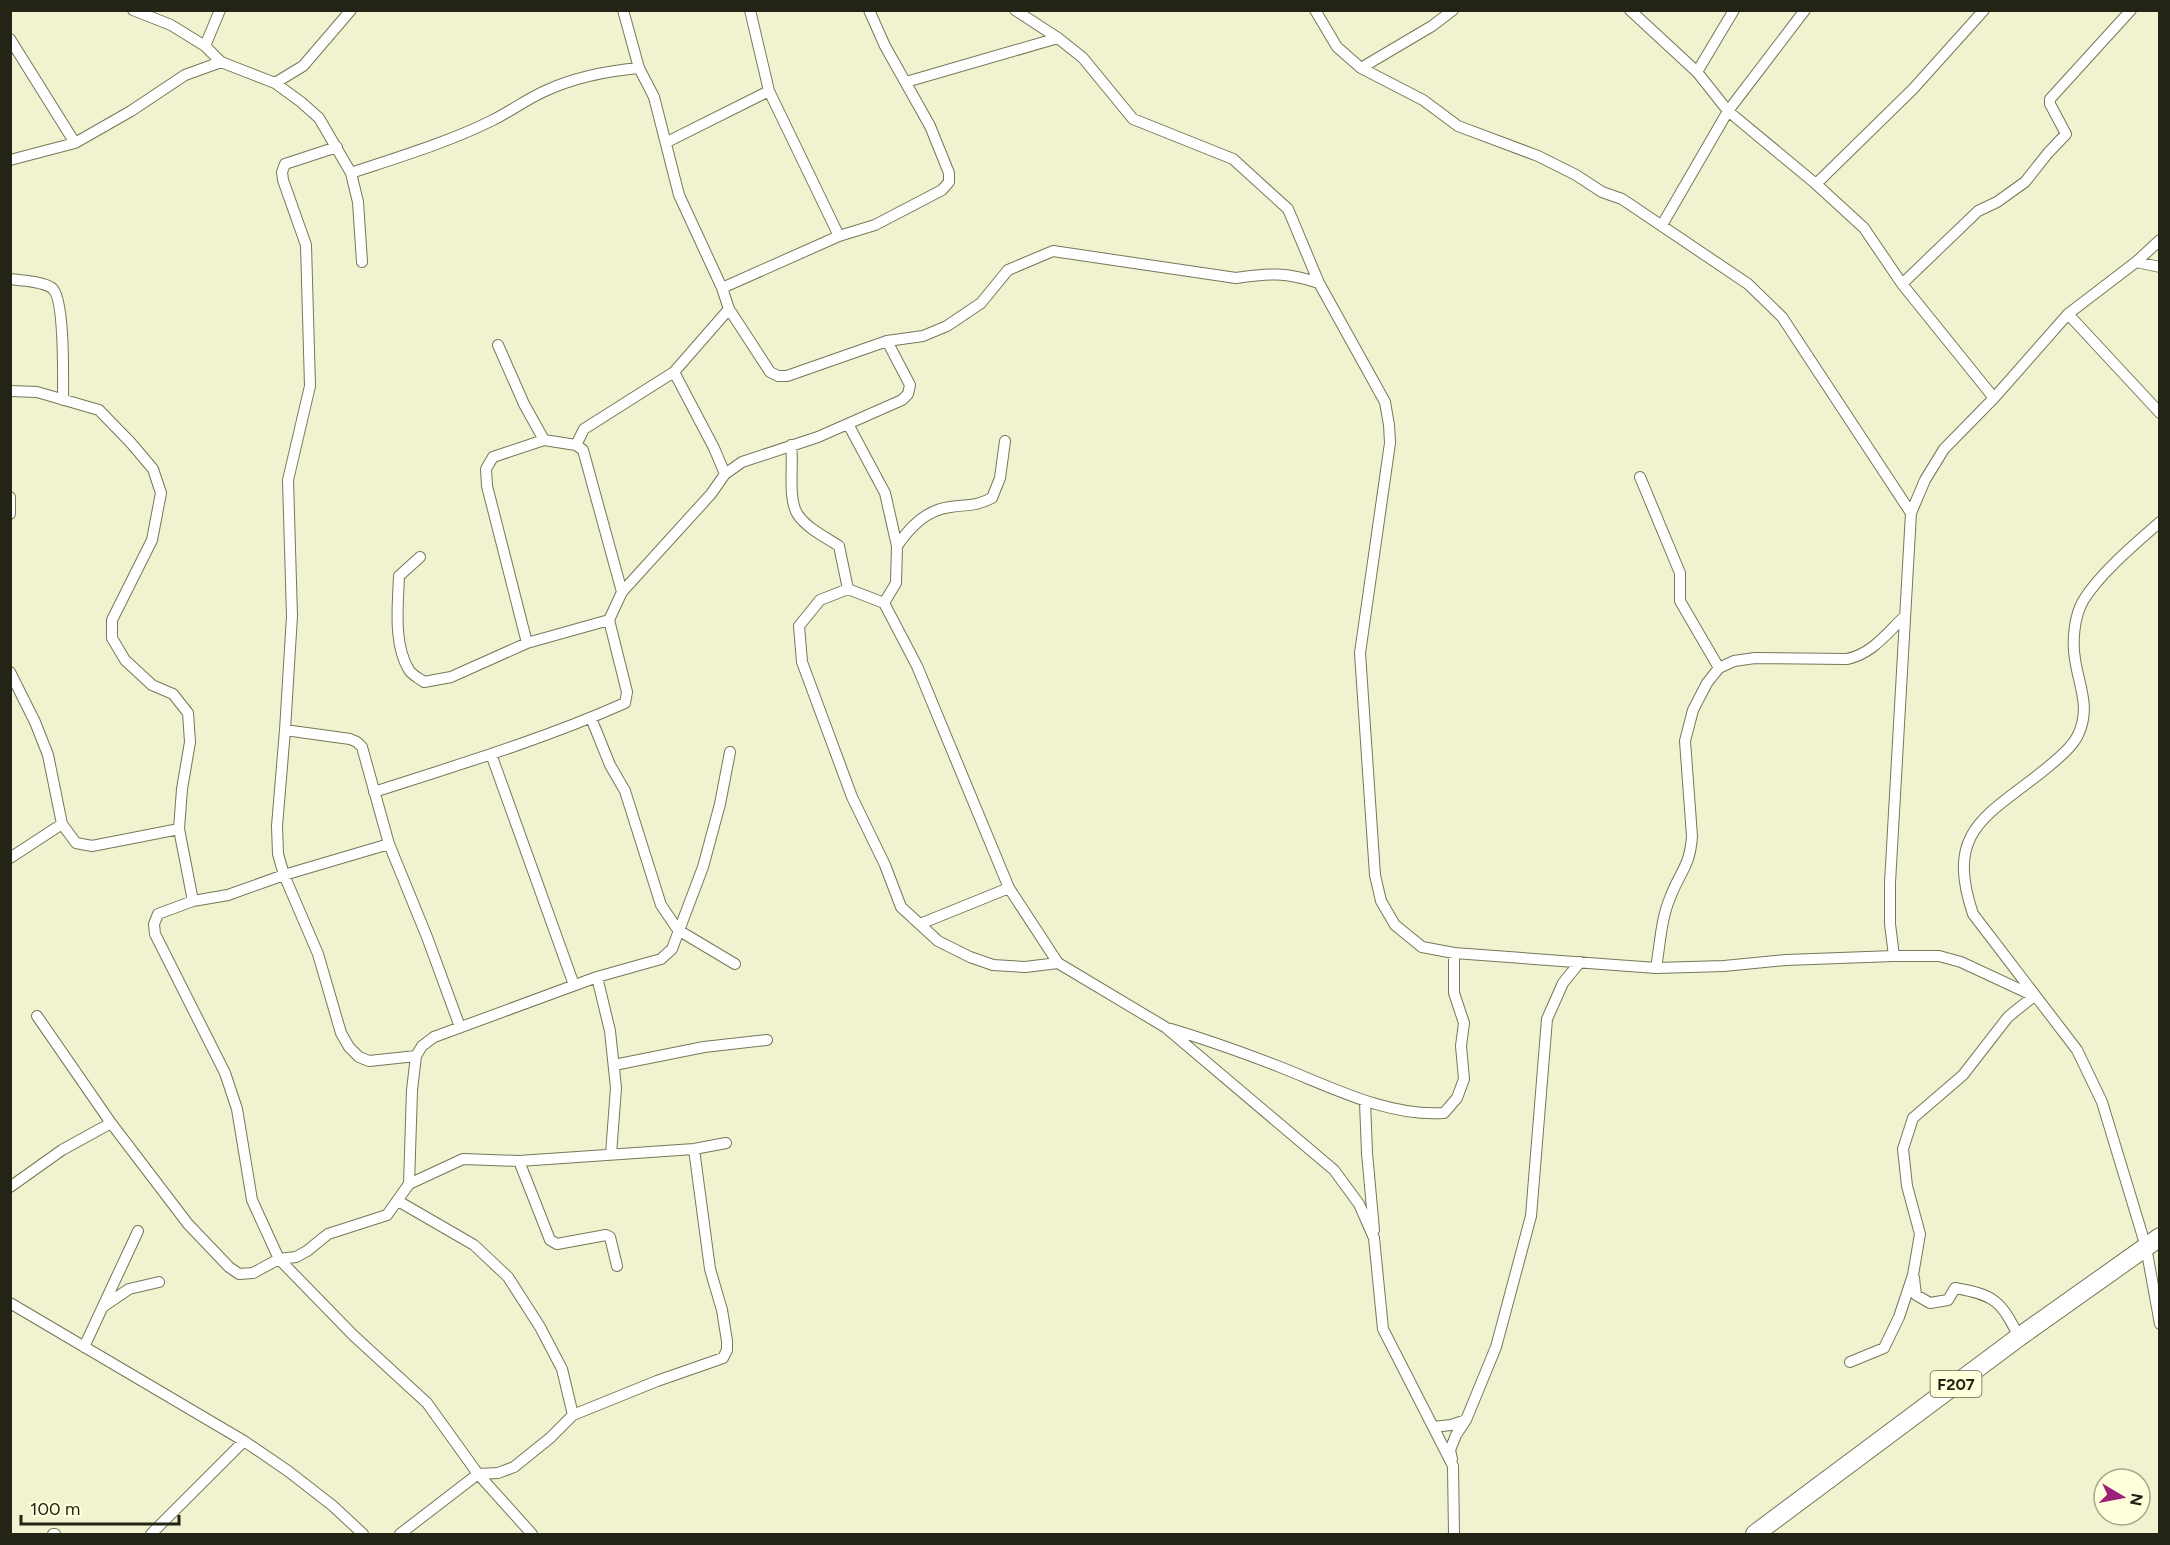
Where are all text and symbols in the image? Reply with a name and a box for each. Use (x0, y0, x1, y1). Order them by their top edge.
road number: F207 (1930, 1371, 1982, 1397)
north arrow (2092, 1467, 2152, 1527)
scale bar (21, 1488, 178, 1526)
text: N (2126, 1492, 2147, 1507)
text: 100 m (30, 1498, 80, 1520)

